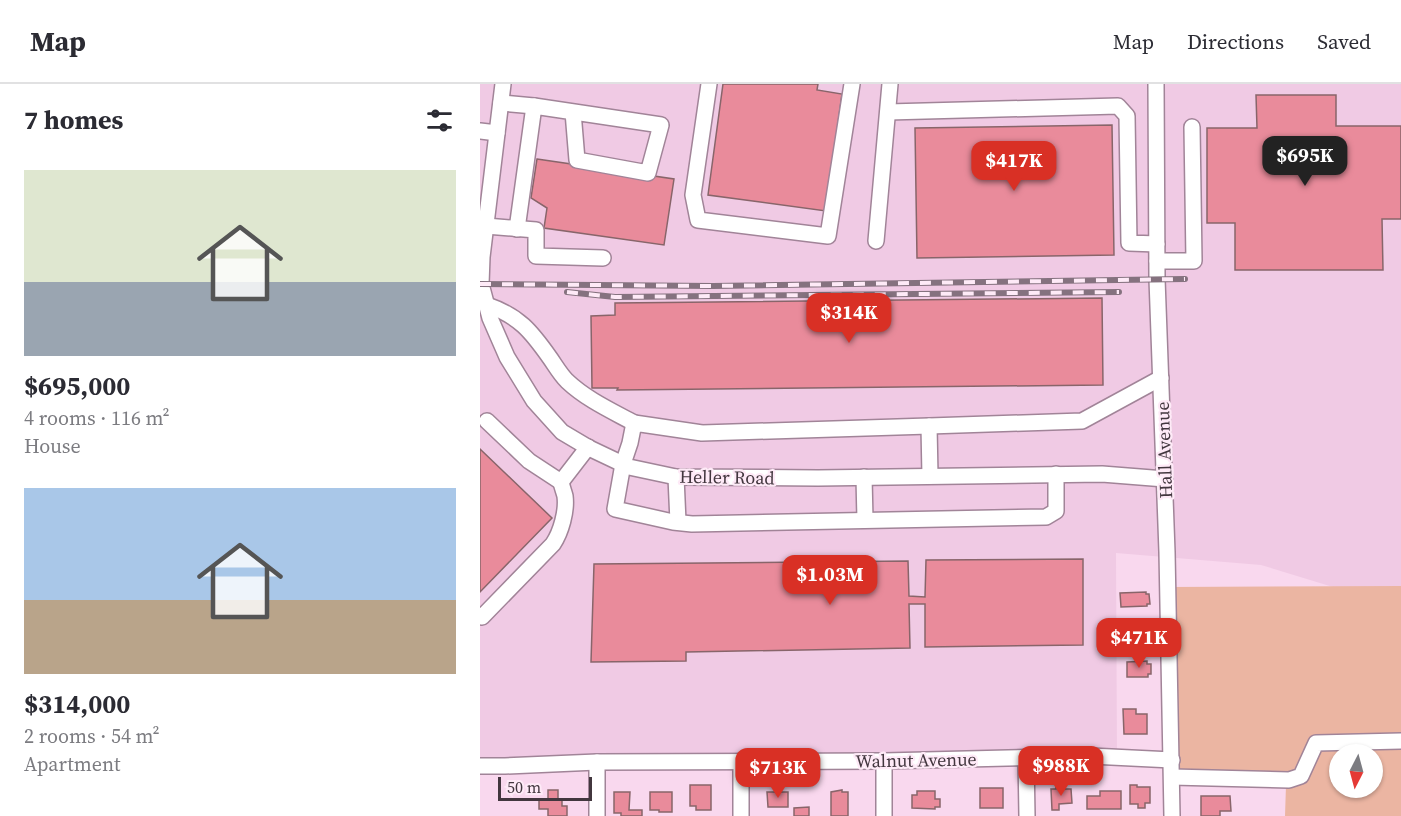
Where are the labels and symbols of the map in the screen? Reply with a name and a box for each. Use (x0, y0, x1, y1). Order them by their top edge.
pin: $695K (1263, 136, 1347, 187)
pin: $417K (972, 141, 1056, 192)
pin: $314K (807, 293, 891, 344)
street label: Hall Avenue (1150, 401, 1178, 499)
street label: Heller Road (679, 464, 775, 490)
pin: $1.03M (781, 555, 879, 606)
pin: $471K (1097, 618, 1181, 669)
north arrow (1329, 744, 1383, 798)
street label: Walnut Avenue (855, 746, 977, 774)
pin: $988K (1019, 746, 1103, 797)
pin: $713K (736, 748, 820, 799)
scale bar (498, 774, 592, 802)

